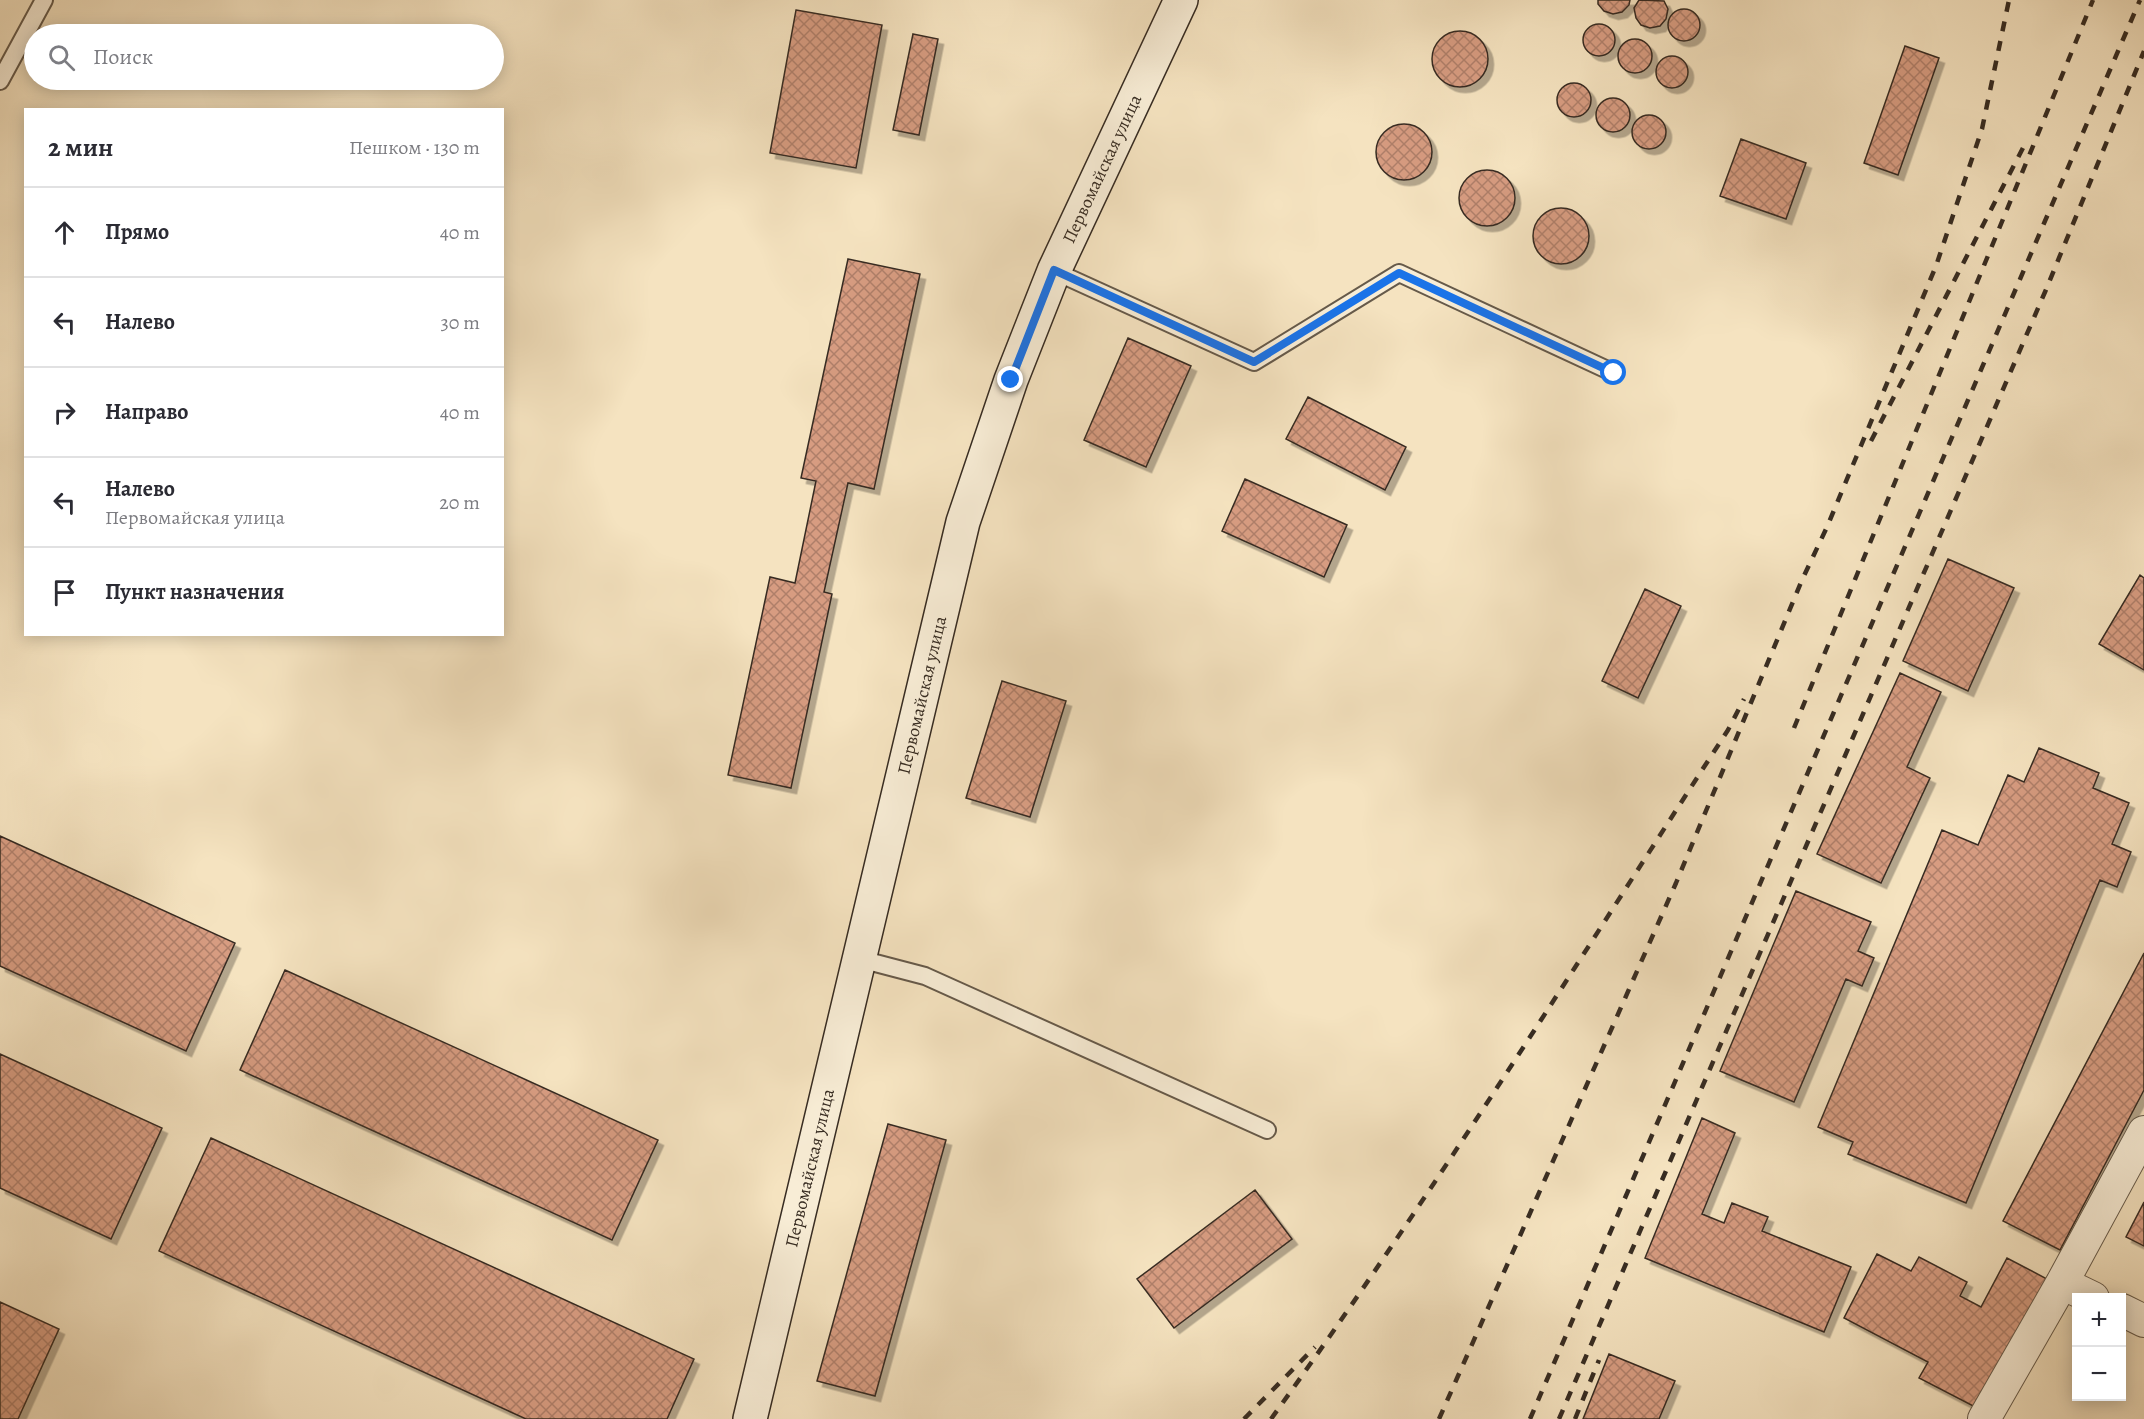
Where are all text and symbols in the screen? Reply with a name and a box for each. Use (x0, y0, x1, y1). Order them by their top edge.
search box (24, 24, 504, 90)
icon: search (45, 41, 78, 74)
text: Поиск (93, 42, 153, 72)
street label: Первомайская улица (1057, 90, 1147, 247)
text: 2 мин (48, 130, 113, 165)
text: Пешком · 130 m (349, 134, 480, 161)
icon: ahead (48, 216, 81, 249)
text: Прямо (105, 217, 169, 247)
text: 40 m (440, 219, 480, 246)
icon: left (48, 306, 81, 339)
text: Налево (105, 307, 175, 337)
text: 30 m (440, 309, 480, 336)
route start (1600, 359, 1626, 385)
route end (997, 366, 1023, 392)
icon: right (48, 396, 81, 429)
text: Направо (105, 397, 188, 427)
text: 40 m (440, 399, 480, 426)
text: Налево (105, 474, 175, 504)
icon: left (48, 486, 81, 519)
text: 20 m (439, 489, 480, 516)
text: Первомайская улица (105, 504, 285, 531)
icon: arrive (48, 576, 81, 609)
text: Пункт назначения (105, 577, 284, 607)
street label: Первомайская улица (891, 613, 952, 777)
street label: Первомайская улица (779, 1086, 840, 1250)
map controls (2072, 1293, 2126, 1401)
button: + (2072, 1293, 2126, 1347)
button: − (2072, 1347, 2126, 1401)

